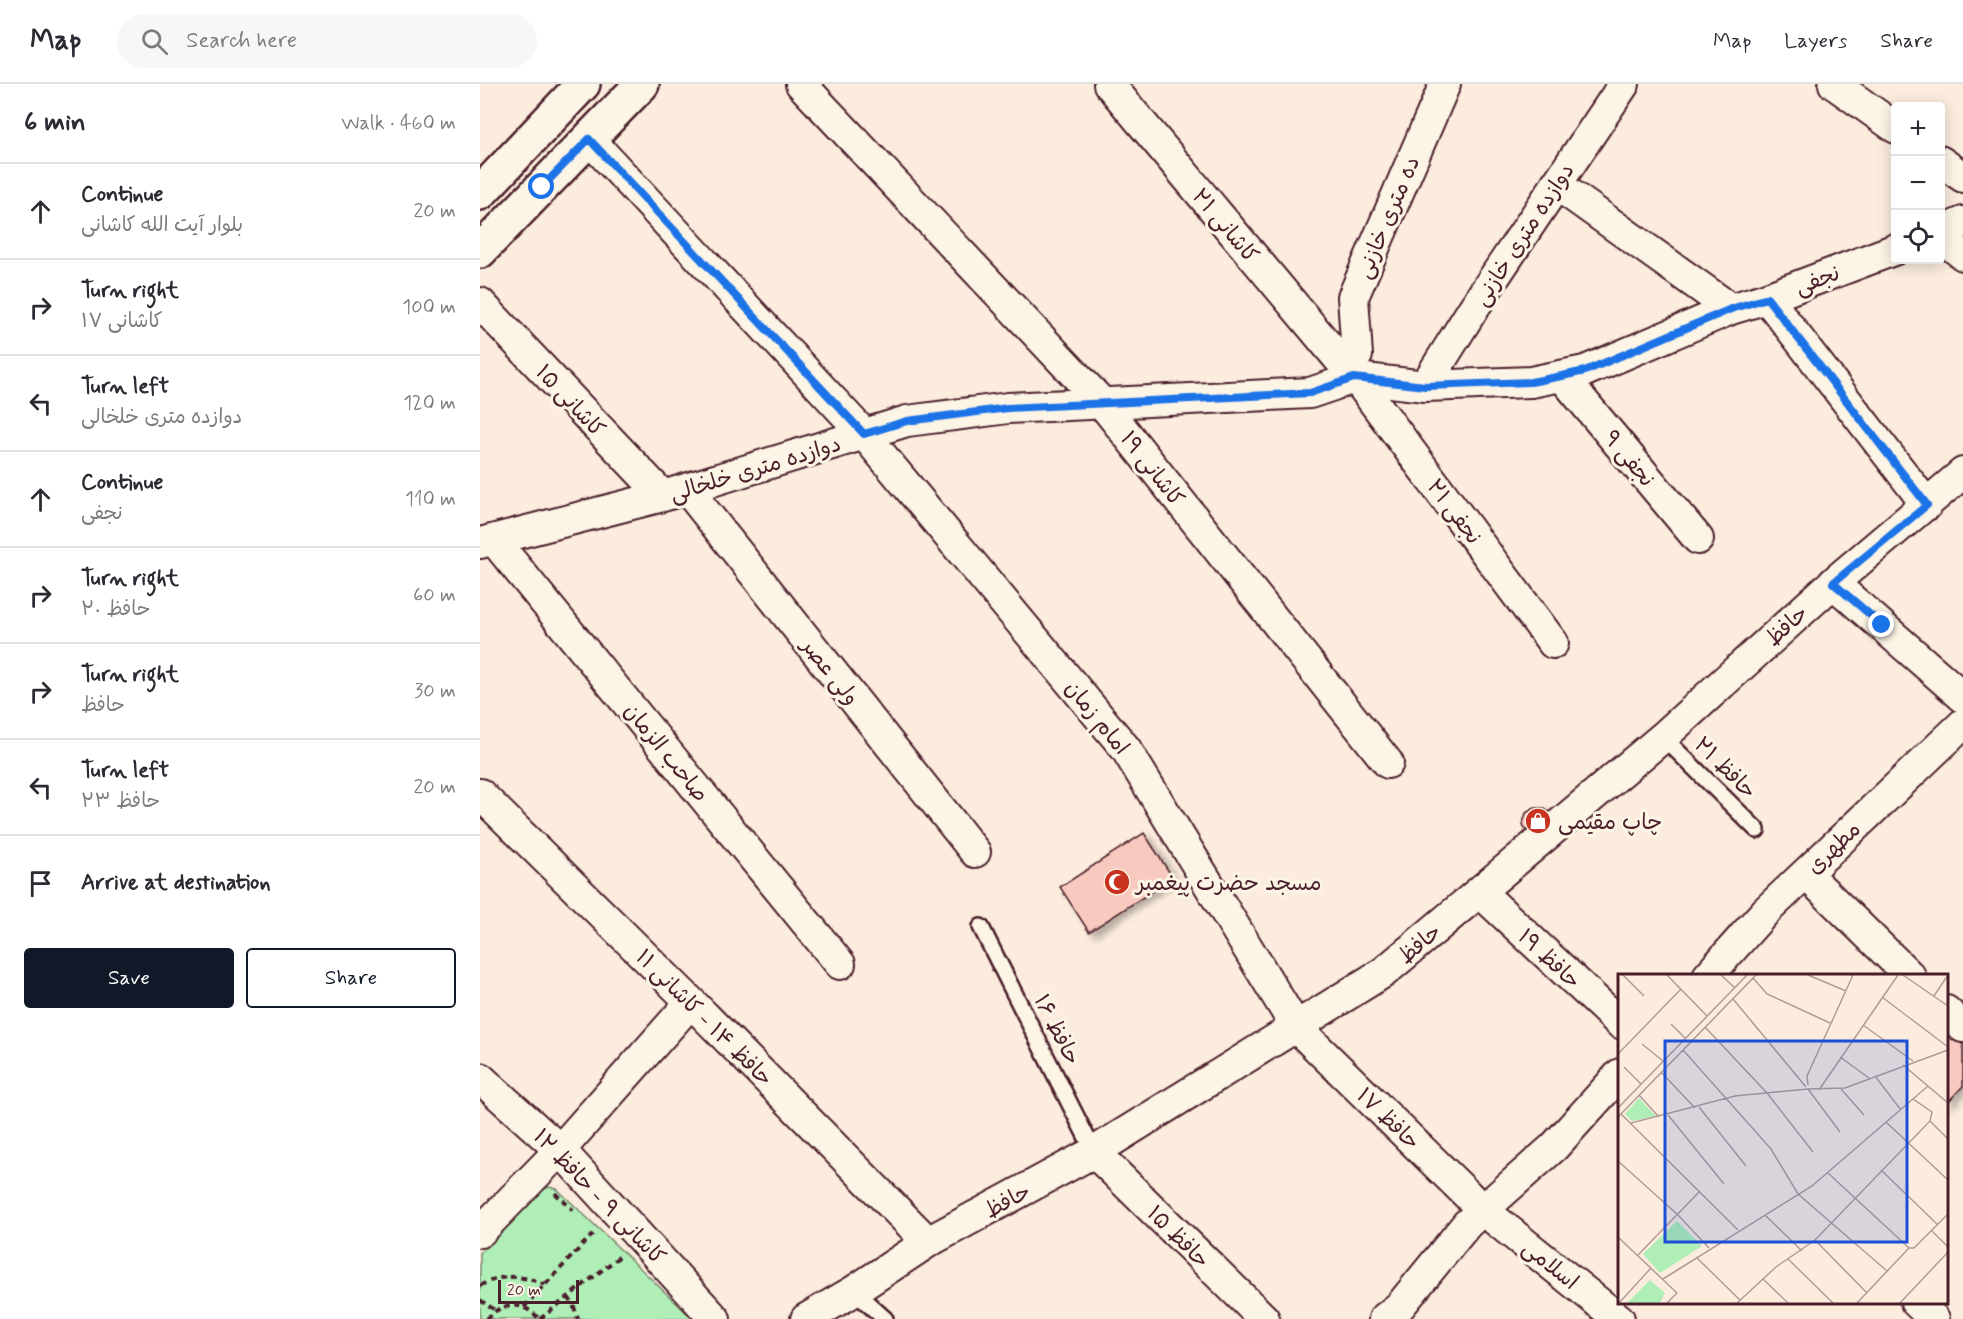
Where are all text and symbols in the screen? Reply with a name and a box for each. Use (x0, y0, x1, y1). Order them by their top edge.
search box (117, 14, 537, 68)
text: Map (30, 23, 81, 60)
icon: search (138, 25, 171, 58)
text: Search here (186, 27, 297, 55)
text: Map (1713, 27, 1751, 55)
text: Layers (1784, 27, 1847, 55)
text: Share (1880, 27, 1933, 55)
map controls (1891, 102, 1945, 264)
button: + (1891, 102, 1945, 156)
text: 6 min (24, 106, 86, 140)
text: Walk · 460 m (341, 110, 456, 137)
street label: ده متری خازنی (1351, 152, 1427, 283)
button: − (1891, 156, 1945, 210)
street label: دوازده متری خازنی (1468, 158, 1581, 312)
route start (528, 173, 554, 199)
text: Continue (81, 181, 163, 209)
street label: کاشانی ۲۱ (1185, 183, 1264, 269)
icon: ahead (24, 195, 57, 228)
text: 20 m (413, 198, 456, 225)
button: locate (1891, 210, 1945, 264)
text: بلوار آیت الله کاشانی (81, 212, 243, 239)
street label: نجفی (1791, 260, 1844, 302)
text: Turn right (81, 277, 179, 305)
icon: right (24, 291, 57, 324)
text: 100 m (402, 294, 456, 321)
text: کاشانی ۱۷ (81, 308, 163, 335)
street label: کاشانی ۱۵ (529, 359, 610, 444)
text: Turn left (81, 373, 169, 401)
icon: left (24, 387, 57, 420)
text: 120 m (403, 390, 456, 417)
text: دوازده متری خلخالی (81, 404, 242, 431)
street label: نجفی ۹ (1597, 425, 1660, 493)
street label: کاشانی ۱۹ (1113, 426, 1190, 513)
street label: دوازده متری خلخالی (667, 431, 845, 509)
text: Continue (81, 469, 163, 497)
street label: نجفی ۲۱ (1420, 474, 1487, 550)
icon: ahead (24, 483, 57, 516)
text: 110 m (405, 486, 456, 513)
text: نجفی (81, 500, 123, 527)
text: Turn right (81, 565, 179, 593)
icon: right (24, 579, 57, 612)
text: 60 m (413, 582, 456, 609)
text: حافظ ۲۰ (81, 596, 150, 623)
street label: حافظ (1760, 600, 1815, 653)
route end (1868, 611, 1894, 637)
street label: ولی عصر (793, 631, 864, 712)
text: Turn right (81, 661, 179, 689)
icon: right (24, 675, 57, 708)
street label: امام زمان (1057, 675, 1135, 762)
text: 30 m (414, 678, 456, 705)
text: حافظ (81, 692, 125, 719)
street label: صاحب الزمان (617, 698, 714, 808)
street label: حافظ ۲۱ (1687, 731, 1762, 806)
text: Turn left (81, 757, 169, 785)
icon: left (24, 771, 57, 804)
text: 20 m (413, 774, 456, 801)
text: حافظ ۲۳ (81, 788, 160, 815)
shop icon: چاپ مقیمی (1523, 806, 1553, 836)
place label: چاپ مقیمی (1558, 809, 1662, 837)
street label: مطهری (1801, 816, 1867, 881)
icon: arrive (24, 867, 57, 900)
mosque icon: مسجد حضرت پیغمبر (1102, 867, 1132, 897)
text: Arrive at destination (81, 869, 271, 897)
place label: مسجد حضرت پیغمبر (1134, 870, 1322, 898)
street label: حافظ (1393, 918, 1448, 971)
street label: حافظ ۱۹ (1511, 923, 1586, 996)
street label: حافظ ۱۴ - کاشانی ۱۱ (629, 944, 778, 1093)
button: Save (24, 948, 234, 1008)
button: Share (246, 948, 456, 1008)
inset map (1618, 974, 1948, 1304)
street label: حافظ ۱۶ (1027, 990, 1086, 1070)
street label: حافظ ۱۷ (1350, 1082, 1425, 1157)
street label: کاشانی ۹ - حافظ ۱۲ (526, 1123, 671, 1271)
street label: حافظ (980, 1178, 1036, 1225)
street label: حافظ ۱۵ (1140, 1200, 1215, 1275)
street label: اسلامی (1516, 1234, 1583, 1297)
scale bar (498, 1277, 579, 1304)
text: 20 m (507, 1280, 541, 1301)

